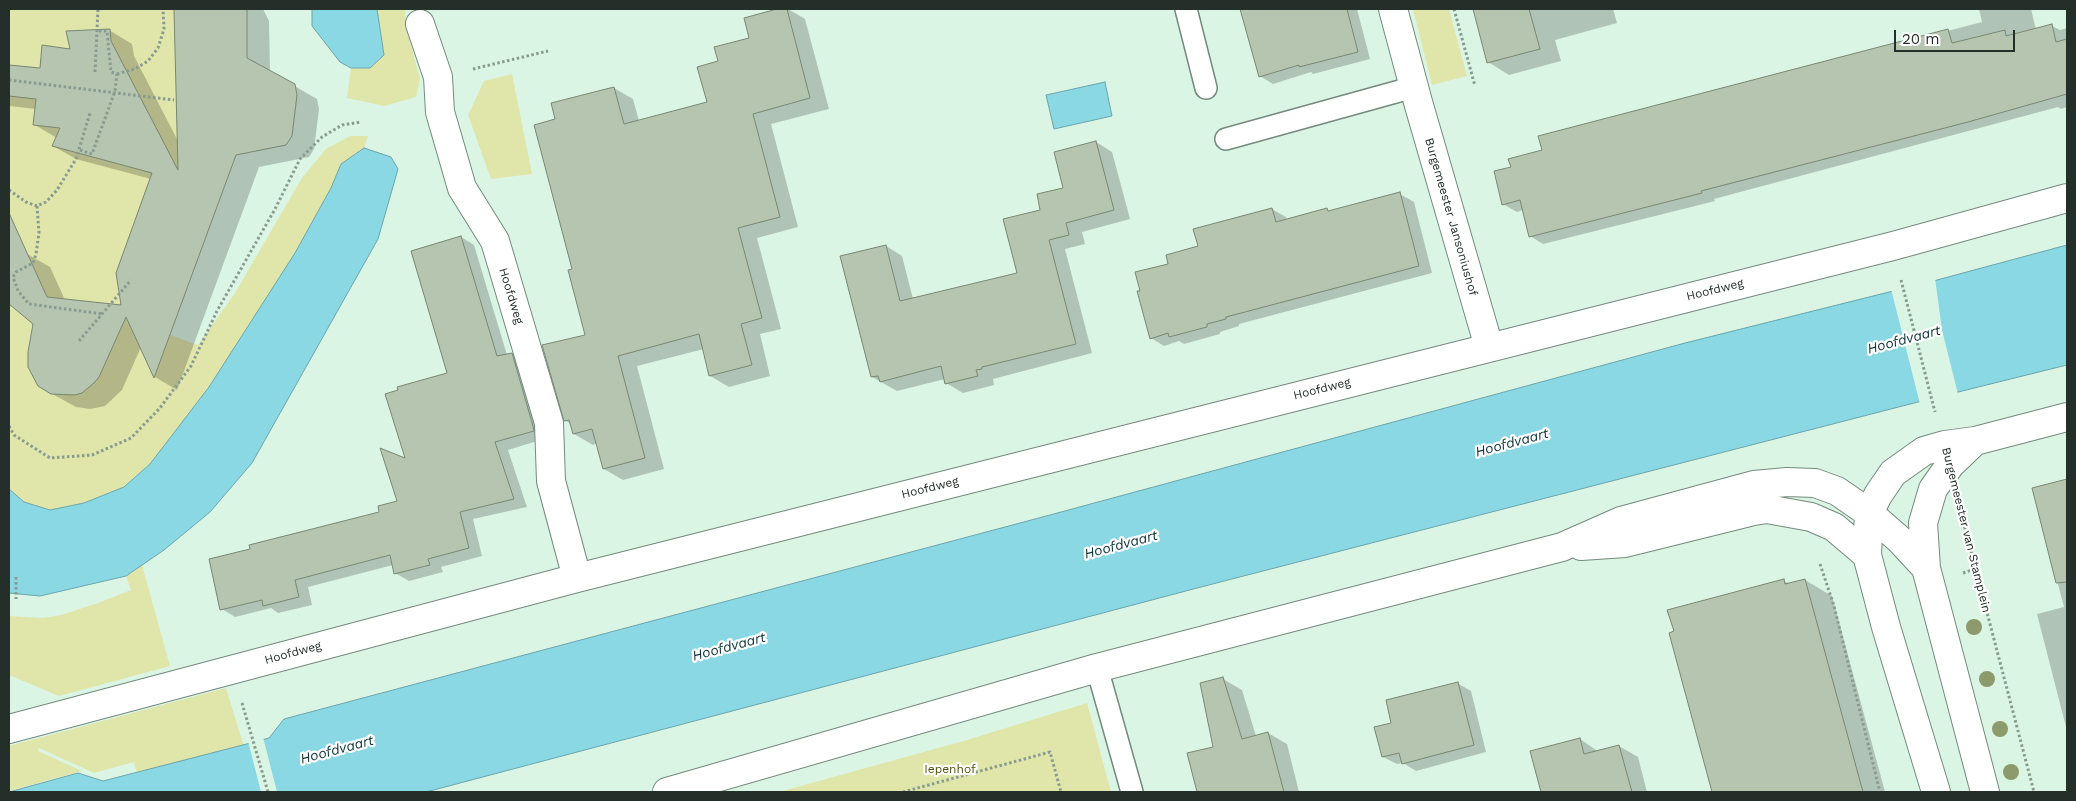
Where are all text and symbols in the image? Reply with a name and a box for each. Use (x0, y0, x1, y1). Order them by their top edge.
scale bar (1896, 20, 2017, 52)
text: 20 m (1902, 30, 1940, 48)
street label: Burgemeester Jansoniushof (1422, 136, 1480, 298)
street label: Hoofdweg (496, 266, 526, 326)
street label: Hoofdweg (1685, 276, 1745, 304)
water label: Hoofdvaart (1866, 322, 1942, 358)
street label: Hoofdweg (1292, 375, 1352, 403)
water label: Hoofdvaart (1474, 425, 1550, 461)
street label: Burgemeester van Stamplein (1938, 446, 1994, 614)
street label: Hoofdweg (900, 474, 960, 502)
water label: Hoofdvaart (1083, 527, 1159, 563)
water label: Hoofdvaart (691, 629, 767, 665)
street label: Hoofdweg (263, 639, 323, 667)
water label: Hoofdvaart (299, 732, 375, 768)
park label: Iepenhof (924, 762, 976, 776)

